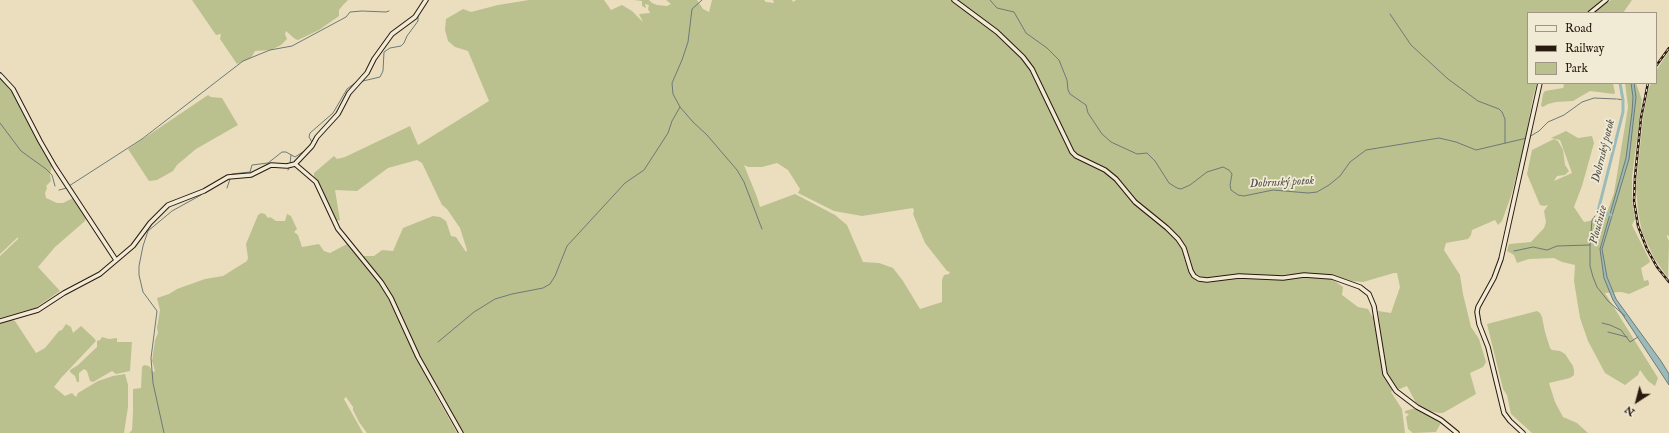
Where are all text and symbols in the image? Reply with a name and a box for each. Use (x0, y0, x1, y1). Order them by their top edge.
legend (1527, 12, 1657, 84)
text: Road (1565, 21, 1592, 36)
text: Railway (1565, 41, 1604, 56)
text: Park (1565, 61, 1588, 76)
water label: Dobrnský potok (1589, 118, 1619, 184)
water label: Dobrnský potok (1249, 174, 1315, 192)
water label: Ploučnice (1587, 204, 1611, 246)
north arrow (1617, 381, 1657, 421)
text: N (1622, 402, 1638, 419)

